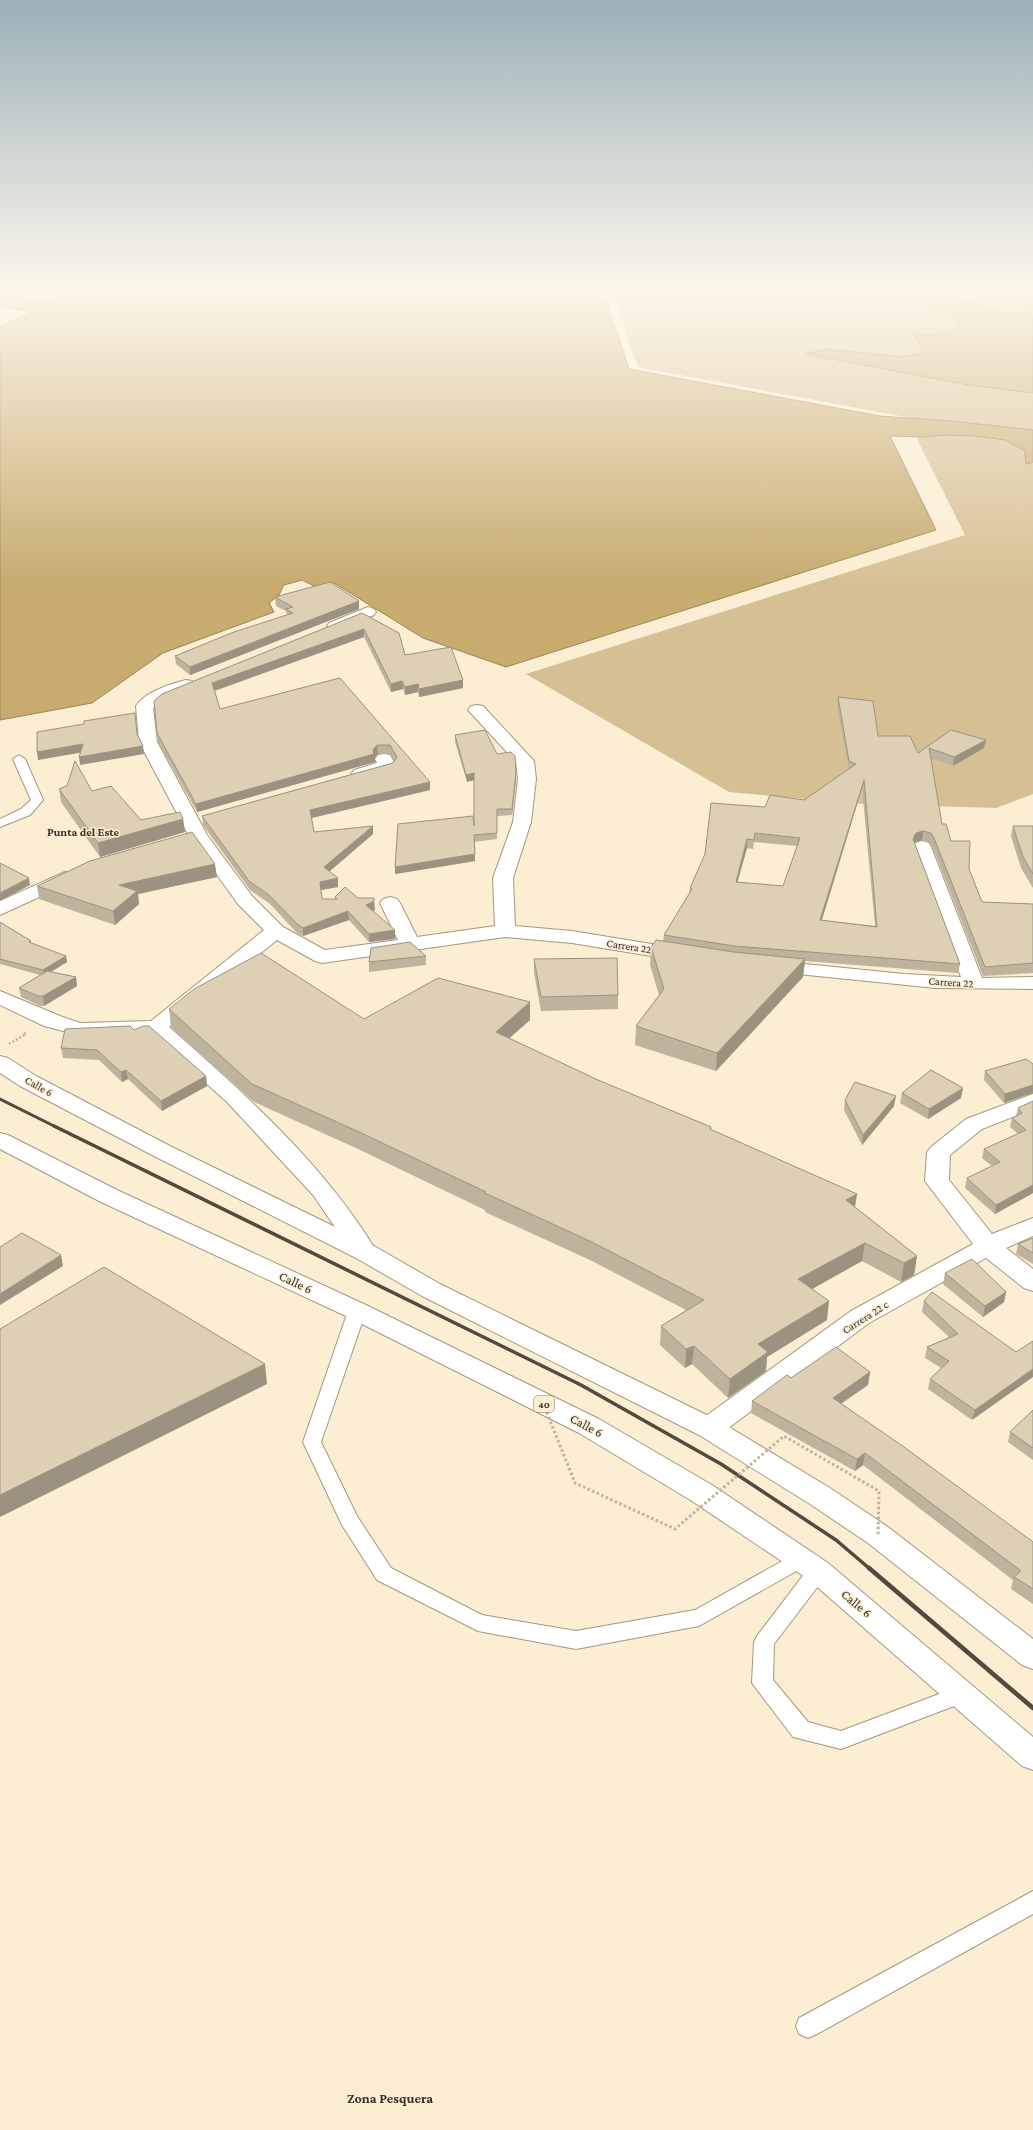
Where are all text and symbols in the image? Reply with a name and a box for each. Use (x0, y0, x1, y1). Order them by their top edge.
district label: Punta del Este (47, 825, 120, 839)
street label: Carrera 22 (606, 937, 652, 955)
street label: Carrera 22 (928, 974, 974, 990)
street label: Calle 6 (23, 1074, 55, 1098)
street label: Calle 6 (277, 1268, 315, 1297)
street label: Carrera 22 c (840, 1298, 891, 1336)
road number: 40 (534, 1396, 554, 1412)
street label: Calle 6 (568, 1411, 606, 1440)
street label: Calle 6 (838, 1586, 875, 1620)
district label: Zona Pesquera (347, 2090, 433, 2106)

